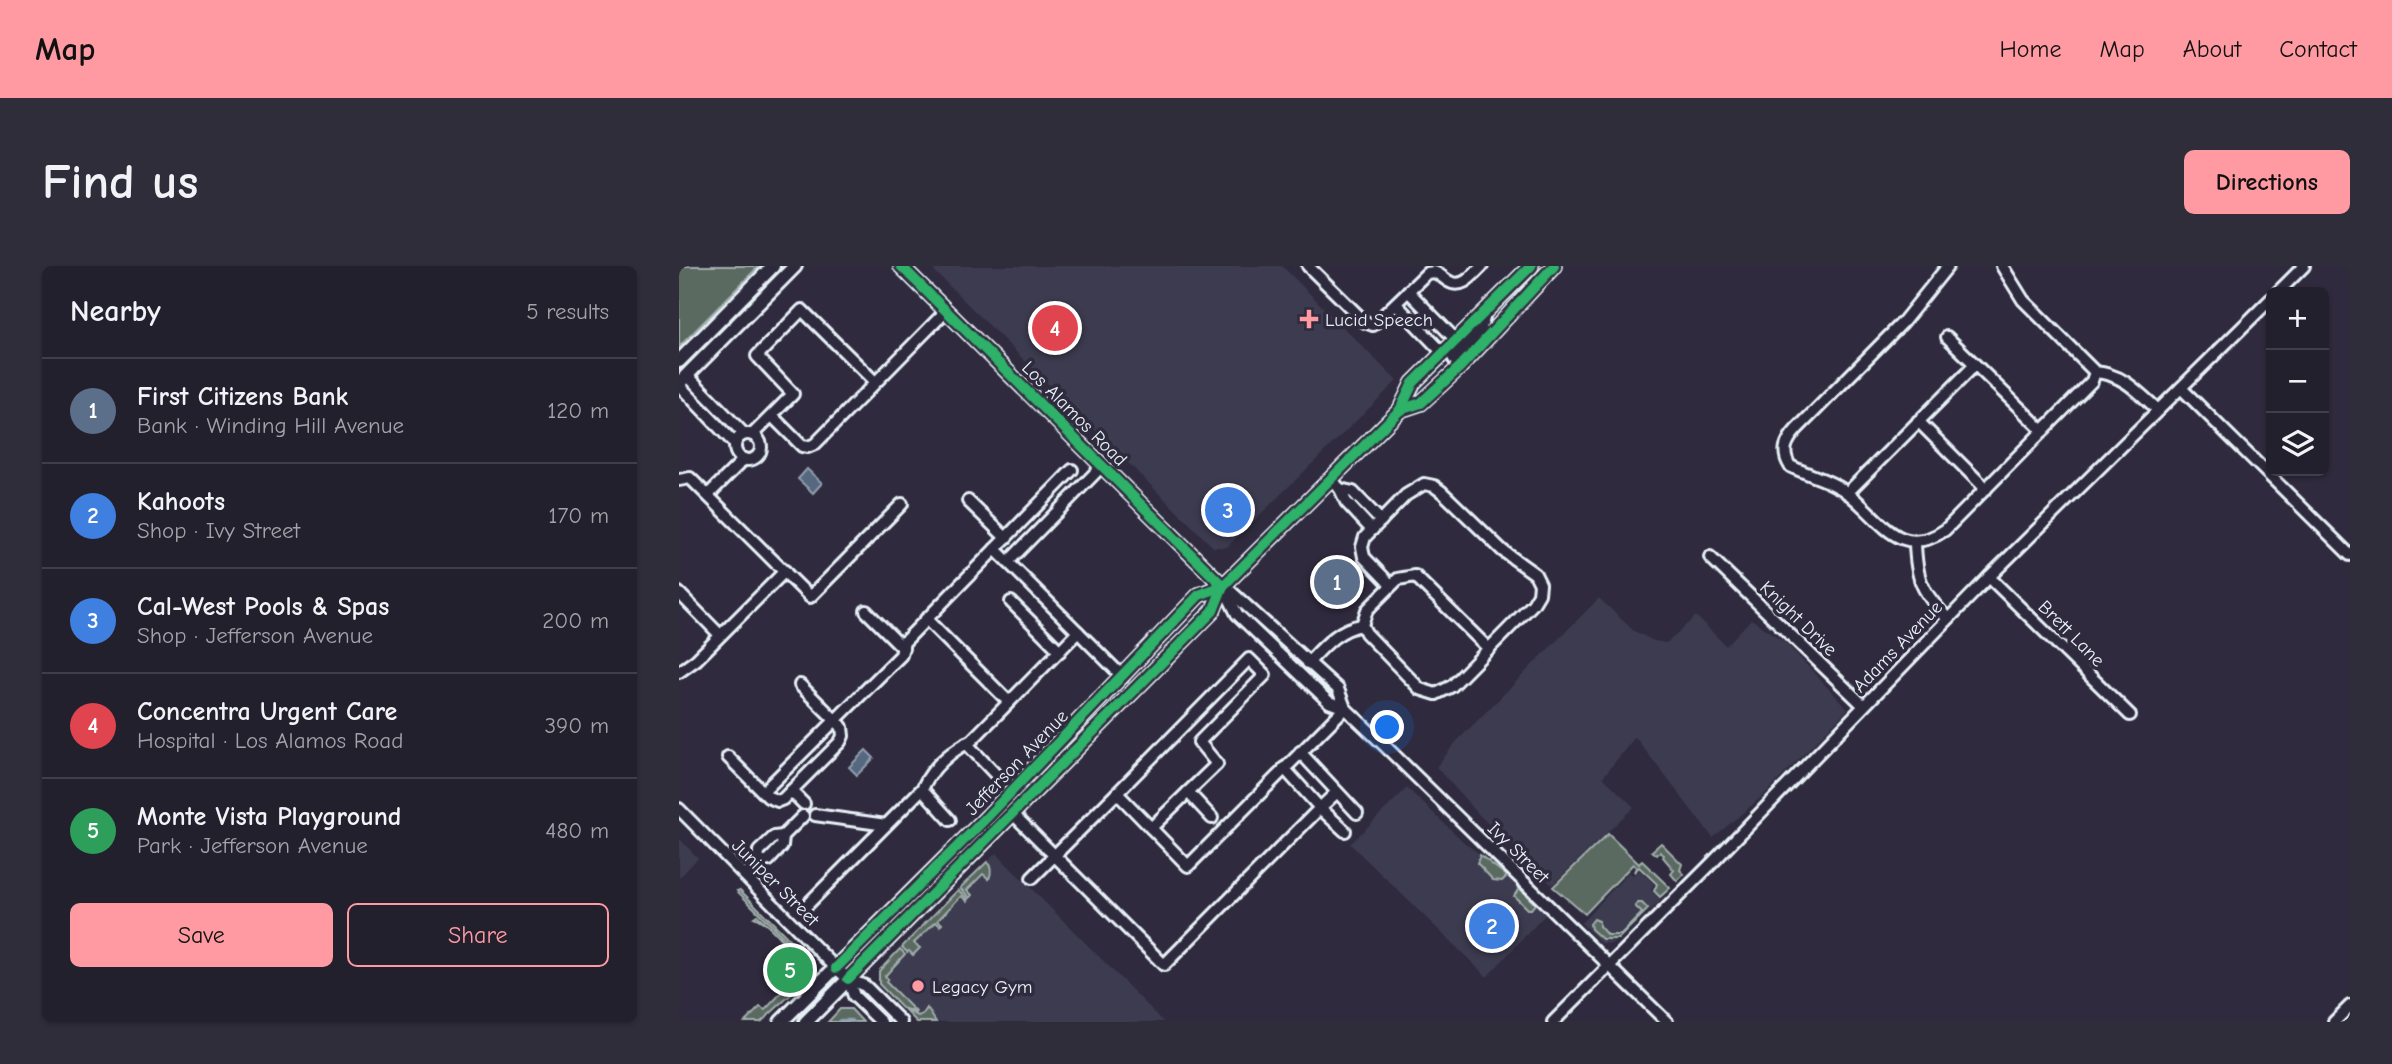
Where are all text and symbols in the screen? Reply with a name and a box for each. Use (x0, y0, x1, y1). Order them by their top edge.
text: Map (35, 30, 96, 68)
text: Home (2000, 35, 2061, 63)
text: Map (2099, 35, 2145, 63)
text: About (2183, 35, 2241, 63)
text: Contact (2279, 35, 2357, 63)
button: Directions (2184, 150, 2350, 214)
text: Find us (42, 154, 198, 210)
map controls (2266, 287, 2329, 476)
button: + (2266, 287, 2329, 350)
text: Nearby (70, 294, 161, 329)
text: 5 results (526, 298, 609, 325)
pin: 4 (1032, 302, 1078, 354)
marker: Lucid Speech (1299, 309, 1319, 329)
place label: Lucid Speech (1325, 309, 1433, 331)
button: − (2266, 350, 2329, 413)
street label: Los Alamos Road (1017, 357, 1131, 471)
text: First Citizens Bank (137, 382, 348, 412)
text: 1 (88, 397, 98, 424)
text: 120 m (547, 397, 609, 424)
text: Bank · Winding Hill Avenue (137, 412, 404, 439)
button: layers (2266, 413, 2329, 476)
pin: 3 (1205, 484, 1251, 536)
text: Kahoots (137, 487, 225, 517)
text: 2 (87, 502, 99, 529)
text: 170 m (548, 502, 609, 529)
text: Shop · Ivy Street (137, 517, 300, 544)
pin: 1 (1314, 556, 1360, 608)
street label: Knight Drive (1755, 577, 1841, 661)
text: Cal-West Pools & Spas (137, 592, 389, 622)
street label: Adams Avenue (1849, 596, 1947, 697)
street label: Brett Lane (2034, 596, 2109, 671)
text: 3 (87, 607, 99, 634)
text: 200 m (542, 607, 609, 634)
text: Shop · Jefferson Avenue (137, 622, 373, 649)
text: Concentra Urgent Care (137, 697, 397, 727)
street label: Jefferson Avenue (961, 705, 1073, 820)
your location (1370, 710, 1404, 744)
text: 4 (88, 712, 98, 739)
text: 390 m (544, 712, 609, 739)
text: Hospital · Los Alamos Road (137, 727, 403, 754)
text: Monte Vista Playground (137, 802, 401, 832)
text: 5 (87, 817, 99, 844)
text: 480 m (545, 817, 609, 844)
street label: Ivy Street (1483, 817, 1554, 888)
text: Park · Jefferson Avenue (137, 832, 368, 859)
street label: Juniper Street (727, 835, 824, 931)
pin: 2 (1469, 900, 1515, 952)
button: Save (70, 903, 333, 967)
button: Share (347, 903, 609, 967)
pin: 5 (767, 944, 813, 996)
place label: Legacy Gym (932, 976, 1032, 998)
marker: Legacy Gym (910, 978, 926, 994)

